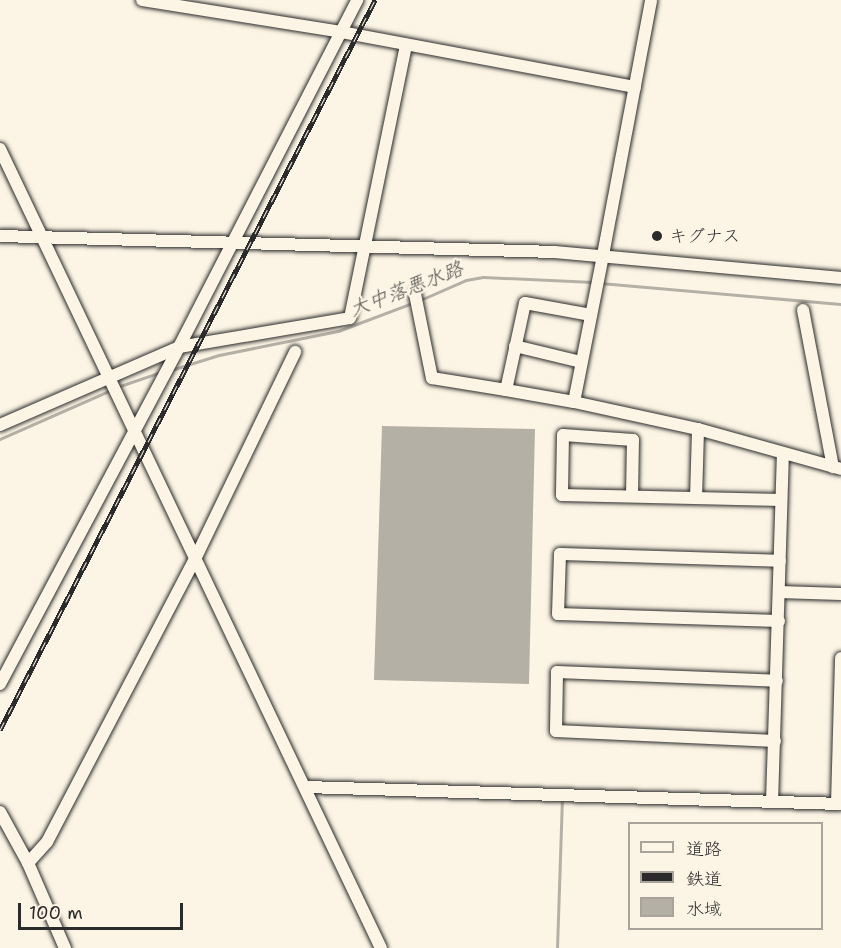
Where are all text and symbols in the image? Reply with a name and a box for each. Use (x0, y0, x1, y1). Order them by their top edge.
place label: キグナス (669, 225, 741, 247)
marker: キグナス (650, 229, 664, 243)
water label: 大中落悪水路 (346, 256, 466, 322)
legend (628, 822, 823, 930)
text: 道路 (686, 837, 722, 861)
text: 鉄道 (686, 867, 722, 891)
scale bar (21, 891, 186, 929)
text: 水域 (686, 897, 722, 921)
text: 100 m (29, 901, 83, 925)

